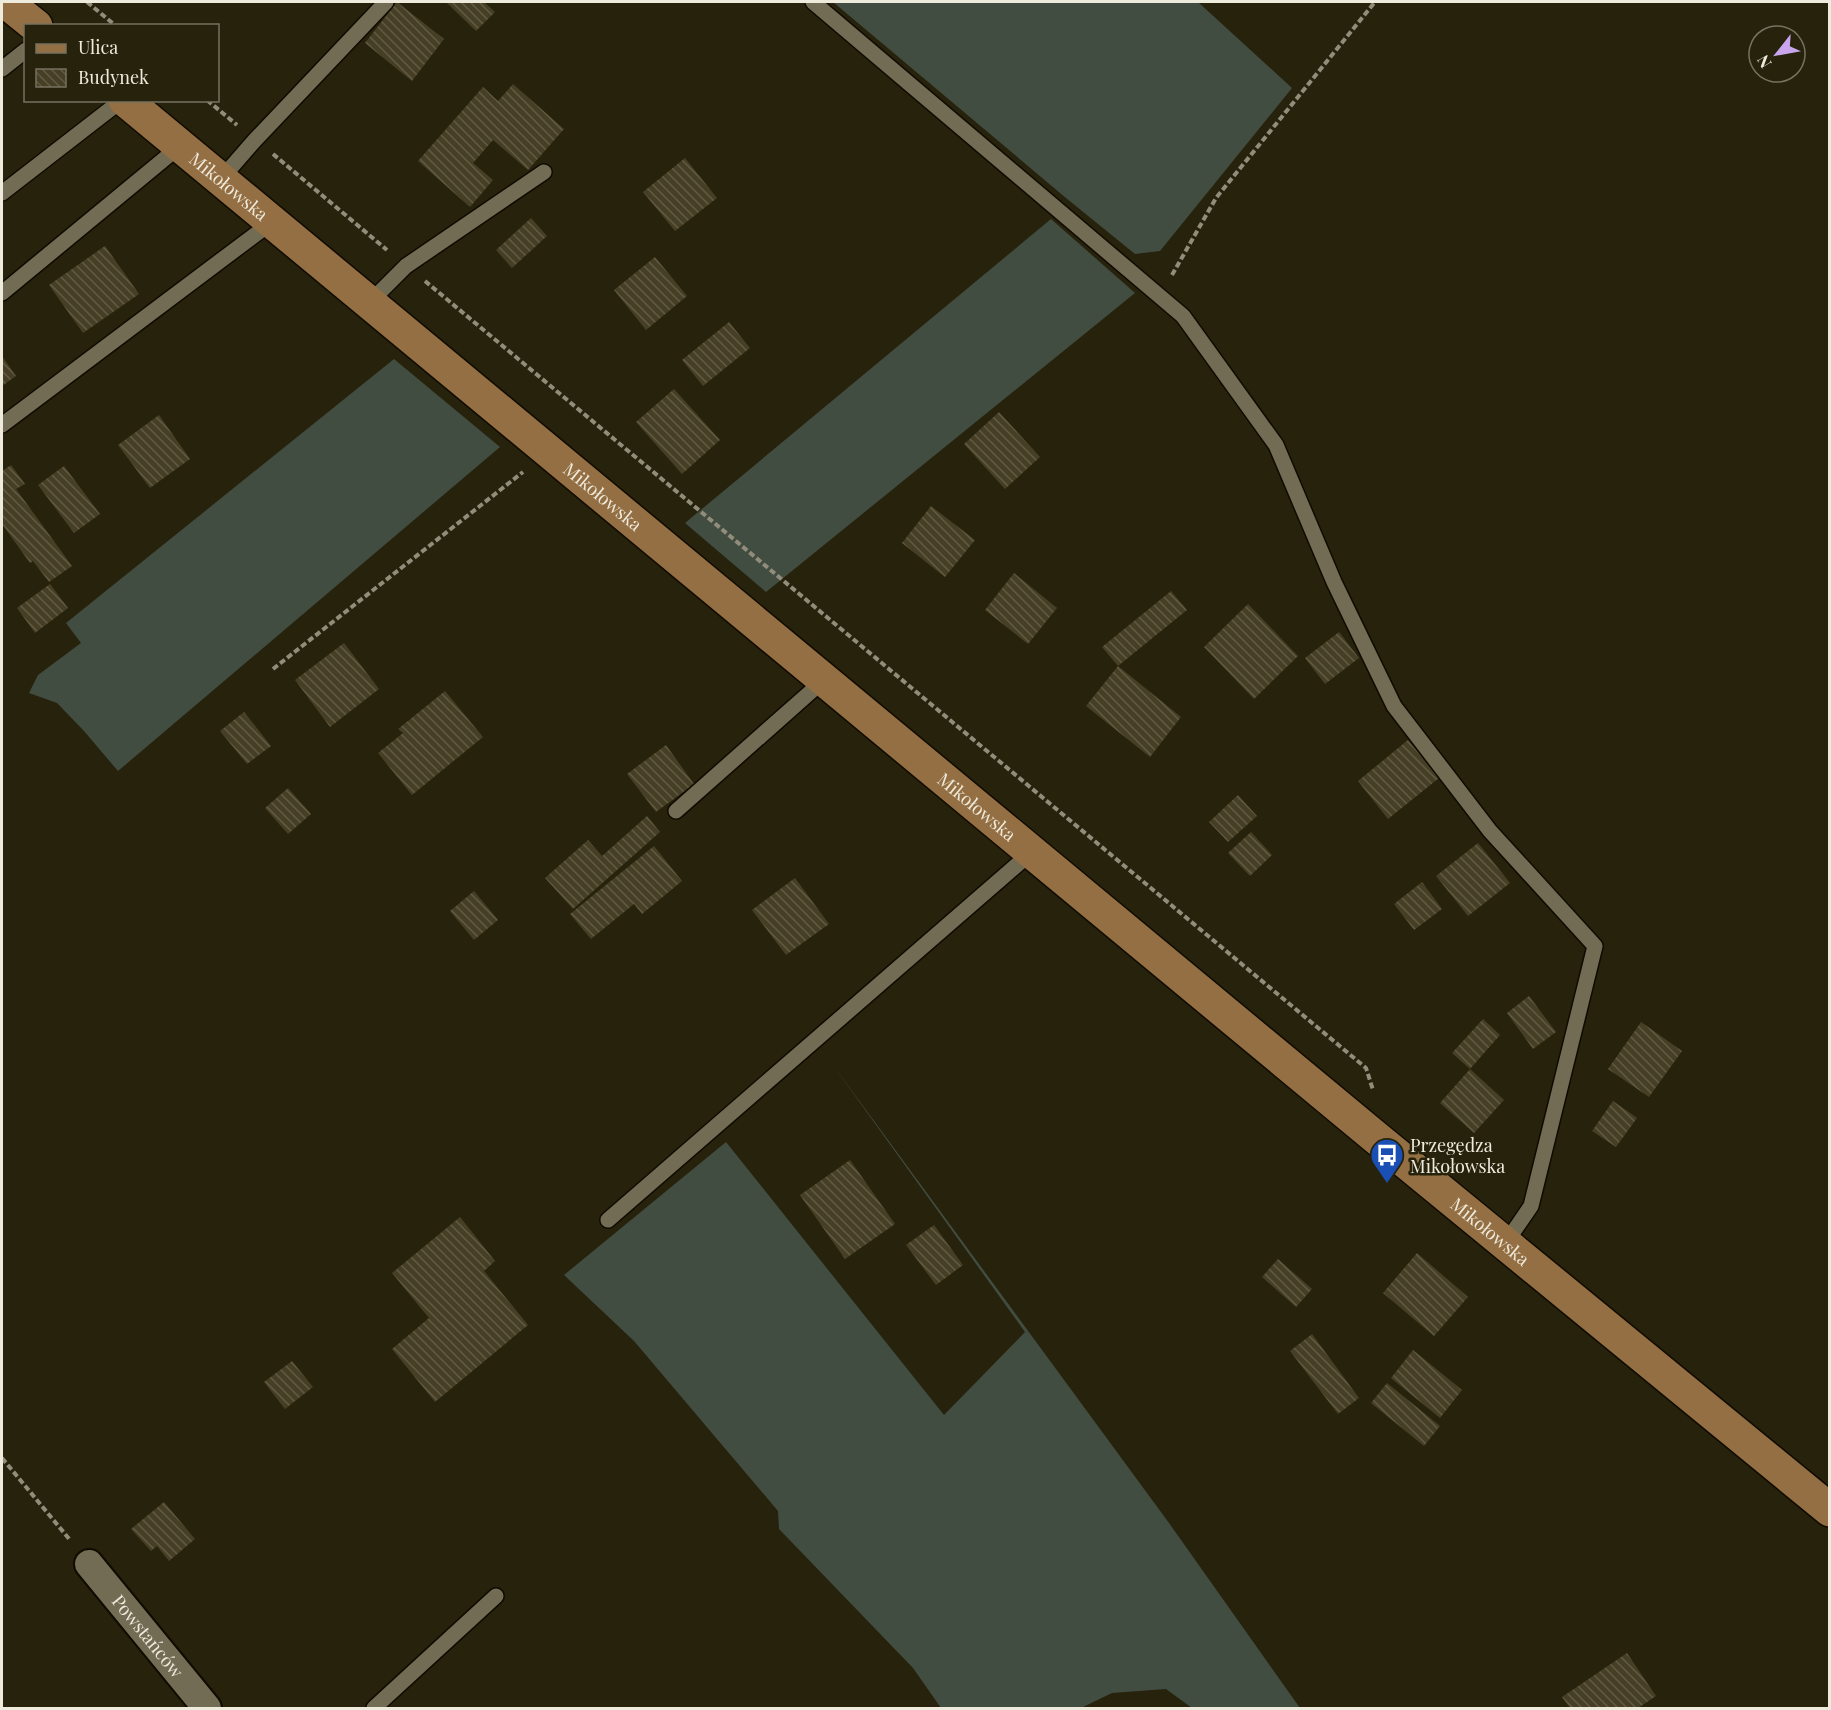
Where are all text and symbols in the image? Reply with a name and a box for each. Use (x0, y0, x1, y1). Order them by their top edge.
legend (24, 24, 219, 102)
north arrow (1747, 24, 1807, 84)
text: Ulica (78, 35, 118, 59)
text: N (1752, 51, 1776, 72)
text: Budynek (78, 65, 149, 89)
street label: Mikołowska (185, 147, 273, 226)
street label: Mikołowska (559, 457, 647, 536)
street label: Mikołowska (933, 767, 1021, 846)
place label: Przegędza Mikołowska (1410, 1133, 1505, 1178)
bus stop icon: Przegędza Mikołowska (1369, 1137, 1405, 1184)
street label: Mikołowska (1446, 1192, 1535, 1271)
street label: Powstańców (107, 1590, 189, 1682)

